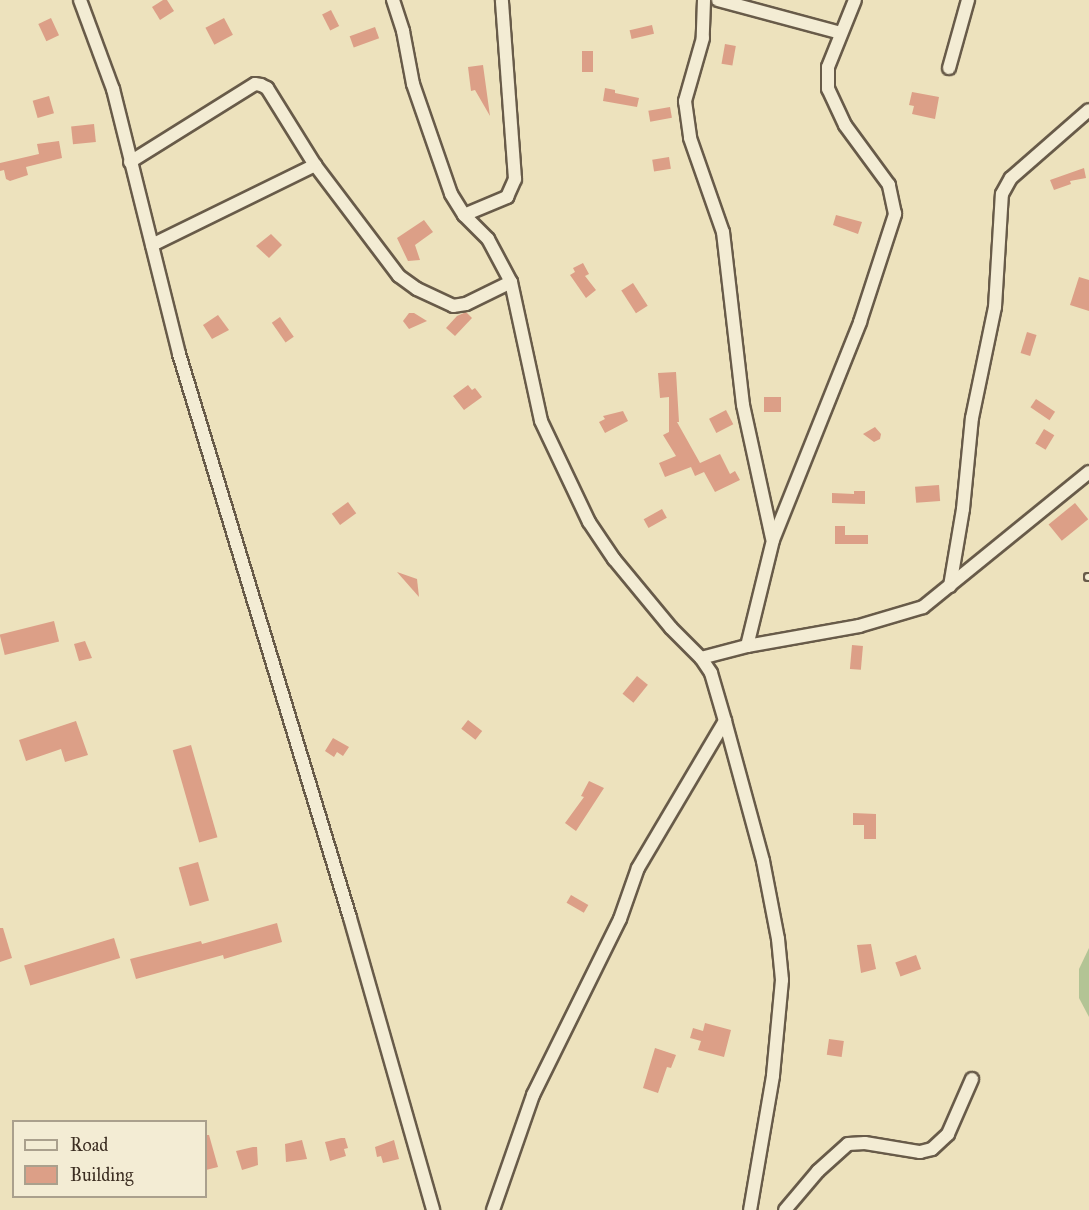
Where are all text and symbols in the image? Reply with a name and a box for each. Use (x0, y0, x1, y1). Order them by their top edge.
legend (12, 1120, 207, 1198)
text: Road (70, 1134, 108, 1156)
text: Building (70, 1164, 133, 1186)

